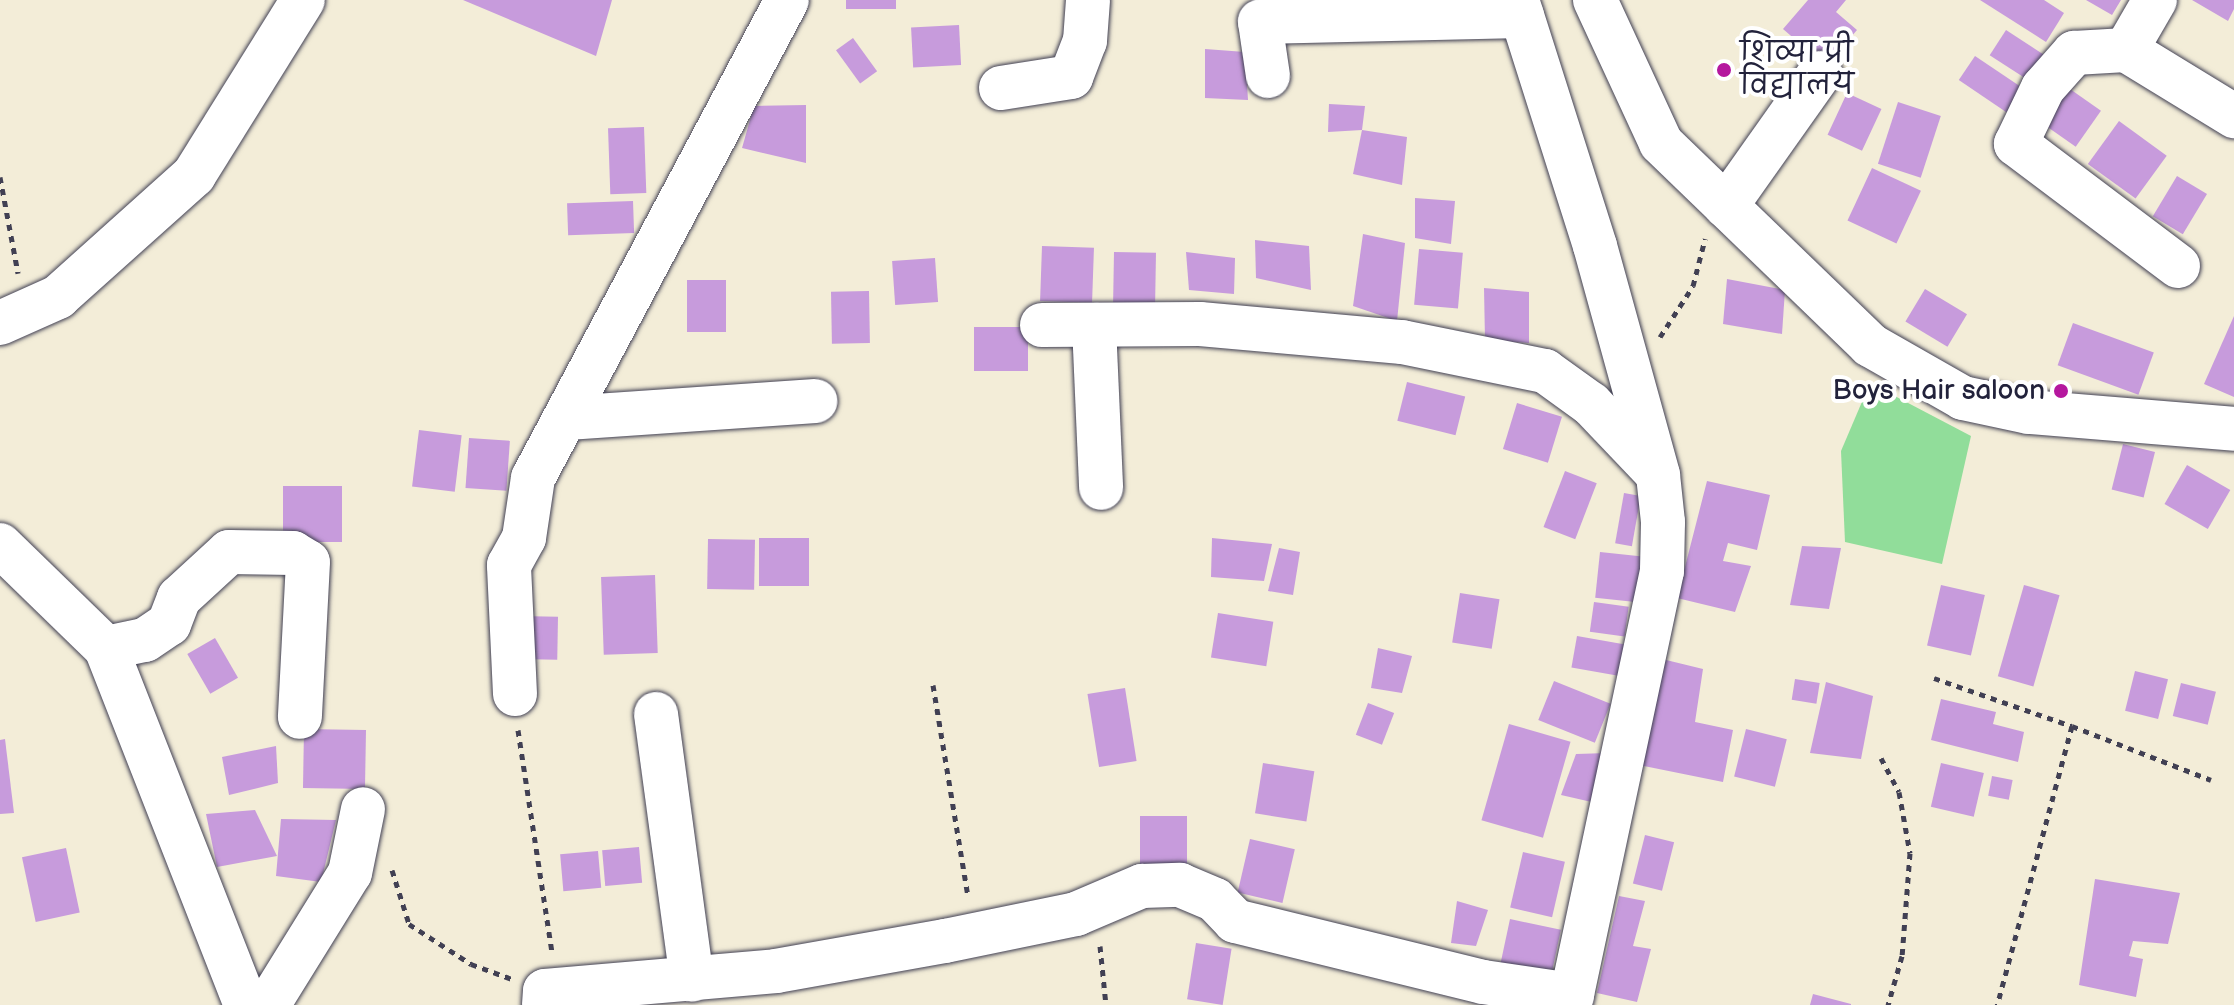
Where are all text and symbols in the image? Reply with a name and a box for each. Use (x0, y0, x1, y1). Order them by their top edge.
place label: शिव्या प्री विद्यालय (1740, 37, 1854, 103)
marker: शिव्या प्री विद्यालय (1715, 61, 1733, 79)
place label: Boys Hair saloon (1833, 374, 2045, 408)
marker: Boys Hair saloon (2052, 382, 2070, 400)

